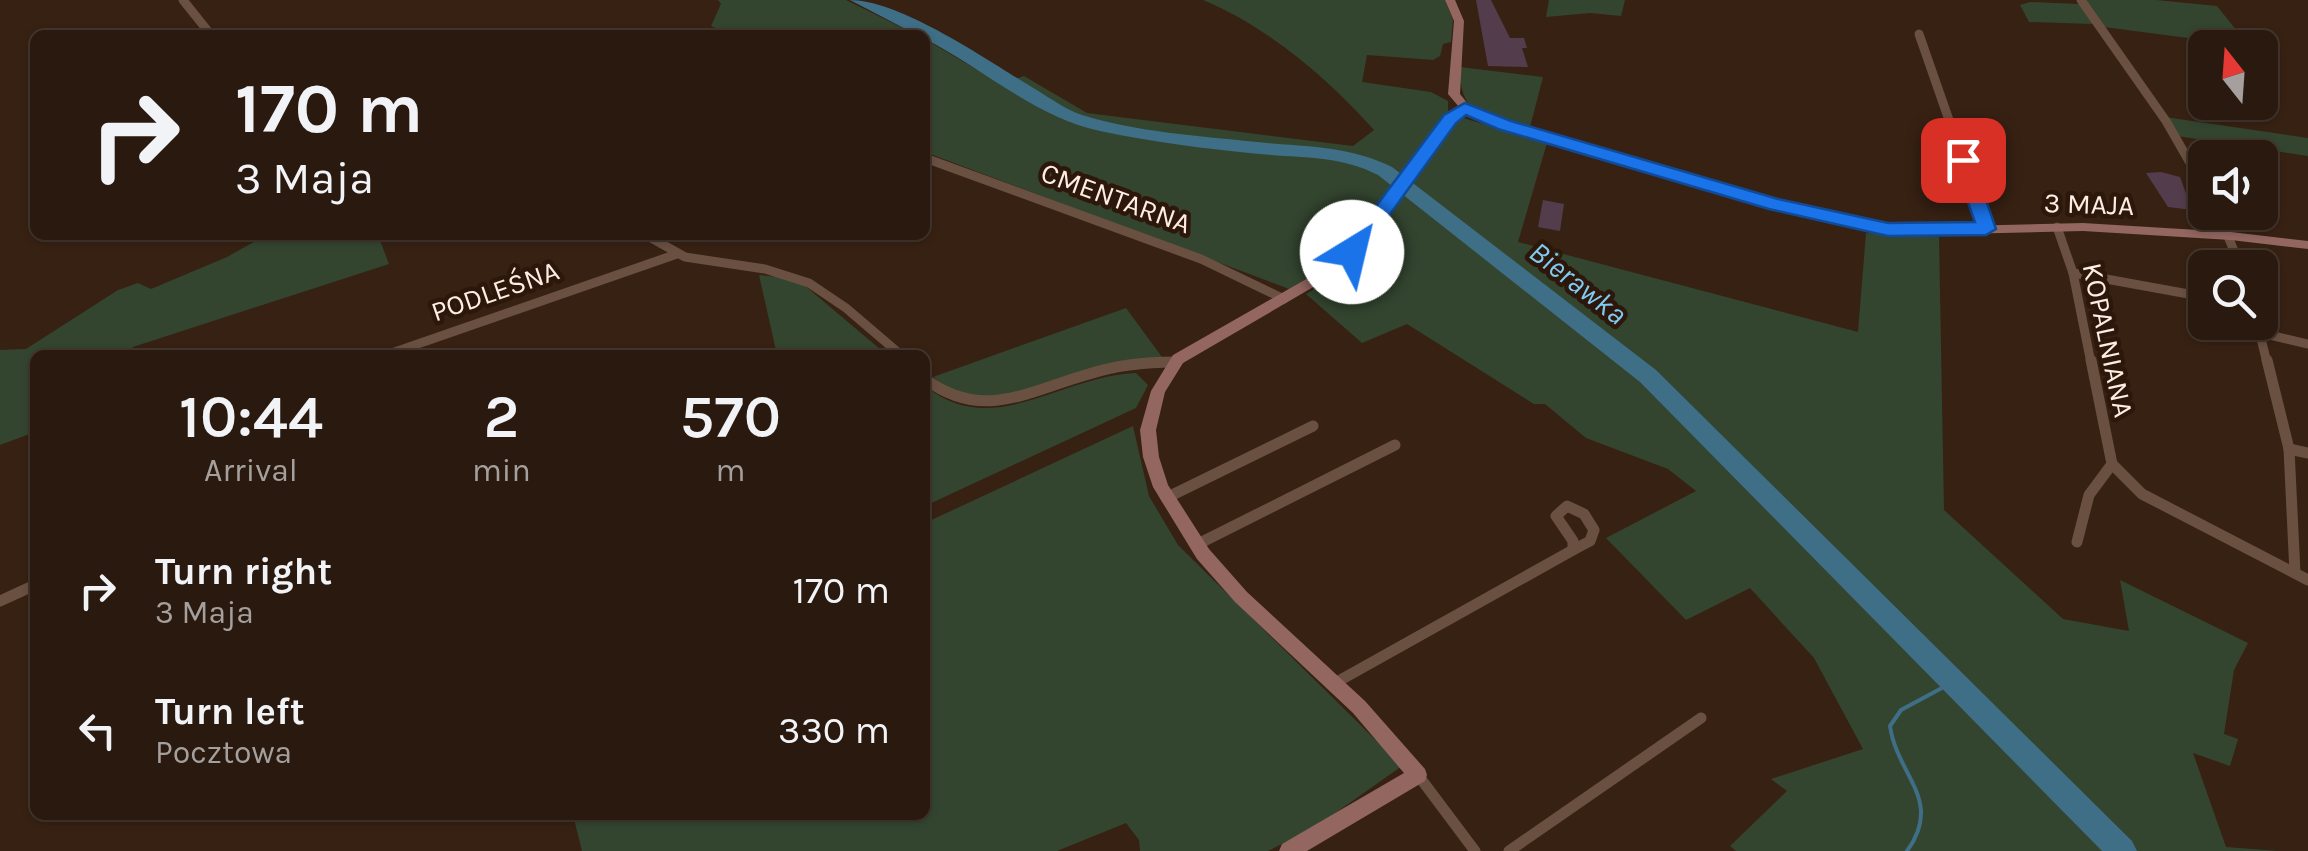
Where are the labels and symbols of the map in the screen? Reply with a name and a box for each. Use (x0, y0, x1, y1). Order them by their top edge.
north arrow (2188, 30, 2278, 120)
pin (1921, 118, 2006, 203)
street label: CMENTARNA (1037, 156, 1195, 240)
street label: 3 MAJA (2043, 186, 2135, 222)
position arrow (1300, 200, 1404, 304)
water label: Bierawka (1522, 234, 1634, 332)
street label: PODLEŚNA (427, 254, 563, 328)
street label: KOPALNIANA (2076, 260, 2140, 420)

